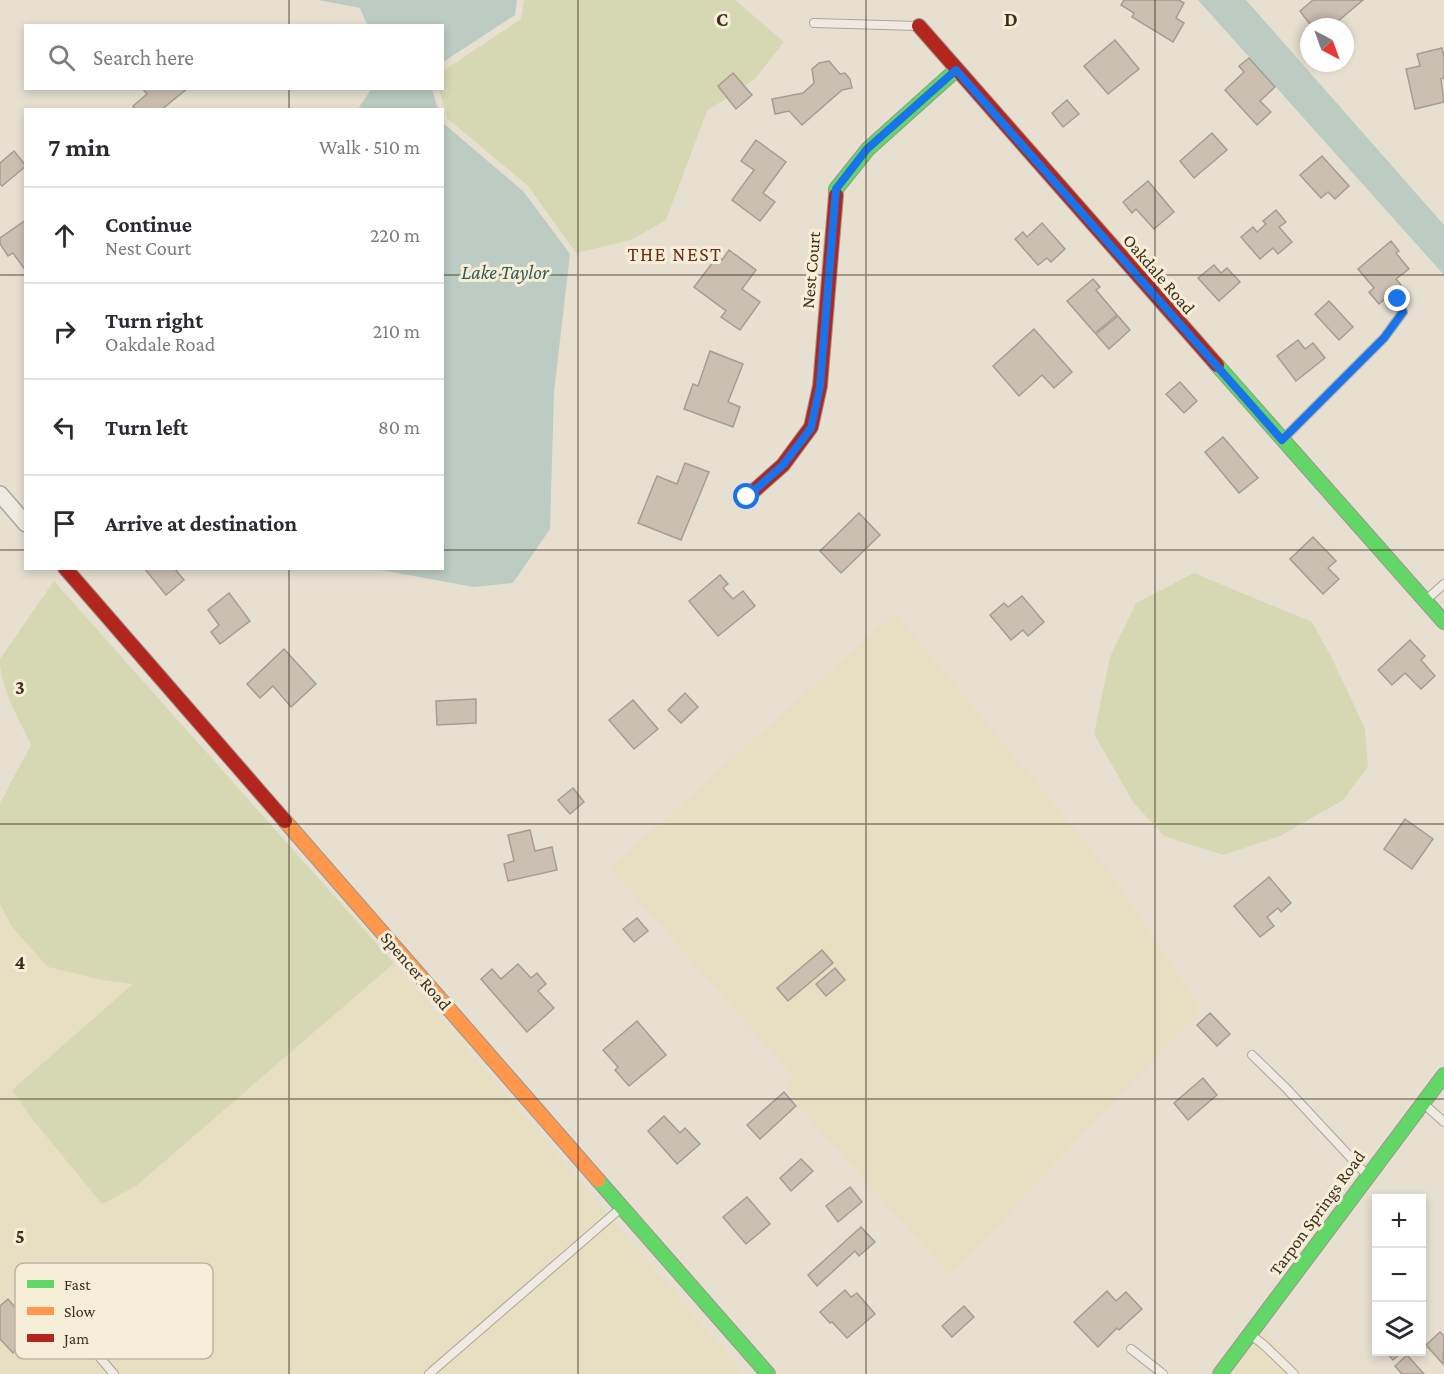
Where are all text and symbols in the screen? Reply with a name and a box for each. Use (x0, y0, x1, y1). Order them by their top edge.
text: C (716, 8, 728, 30)
text: D (1004, 8, 1018, 30)
north arrow (1300, 18, 1354, 72)
search box (24, 24, 444, 90)
icon: search (45, 41, 78, 74)
text: Search here (93, 45, 194, 70)
text: 7 min (48, 133, 110, 162)
text: Walk · 510 m (319, 136, 420, 158)
text: Continue (105, 212, 192, 237)
icon: ahead (48, 219, 81, 252)
text: 220 m (370, 224, 420, 246)
street label: Nest Court (798, 230, 824, 309)
street label: Oakdale Road (1119, 230, 1199, 318)
text: Nest Court (105, 237, 191, 259)
district label: THE NEST (628, 243, 722, 265)
water label: Lake Taylor (461, 261, 550, 284)
route end (1384, 285, 1410, 311)
text: Turn right (105, 308, 203, 333)
icon: right (48, 315, 81, 348)
text: 210 m (373, 320, 420, 342)
text: Oakdale Road (105, 333, 215, 355)
icon: left (48, 411, 81, 444)
text: Turn left (105, 415, 188, 440)
text: 80 m (378, 416, 420, 438)
route start (733, 483, 759, 509)
icon: arrive (48, 507, 81, 540)
text: Arrive at destination (105, 511, 297, 536)
text: 3 (15, 676, 25, 698)
street label: Spencer Road (377, 928, 456, 1015)
text: 4 (15, 951, 26, 973)
street label: Tarpon Springs Road (1265, 1146, 1369, 1279)
map controls (1372, 1194, 1426, 1356)
button: + (1372, 1194, 1426, 1248)
text: 5 (15, 1225, 25, 1247)
button: − (1372, 1248, 1426, 1302)
legend (15, 1263, 213, 1359)
text: Fast (64, 1276, 91, 1293)
button: layers (1372, 1302, 1426, 1356)
text: Slow (64, 1303, 96, 1320)
text: Jam (62, 1330, 89, 1348)

